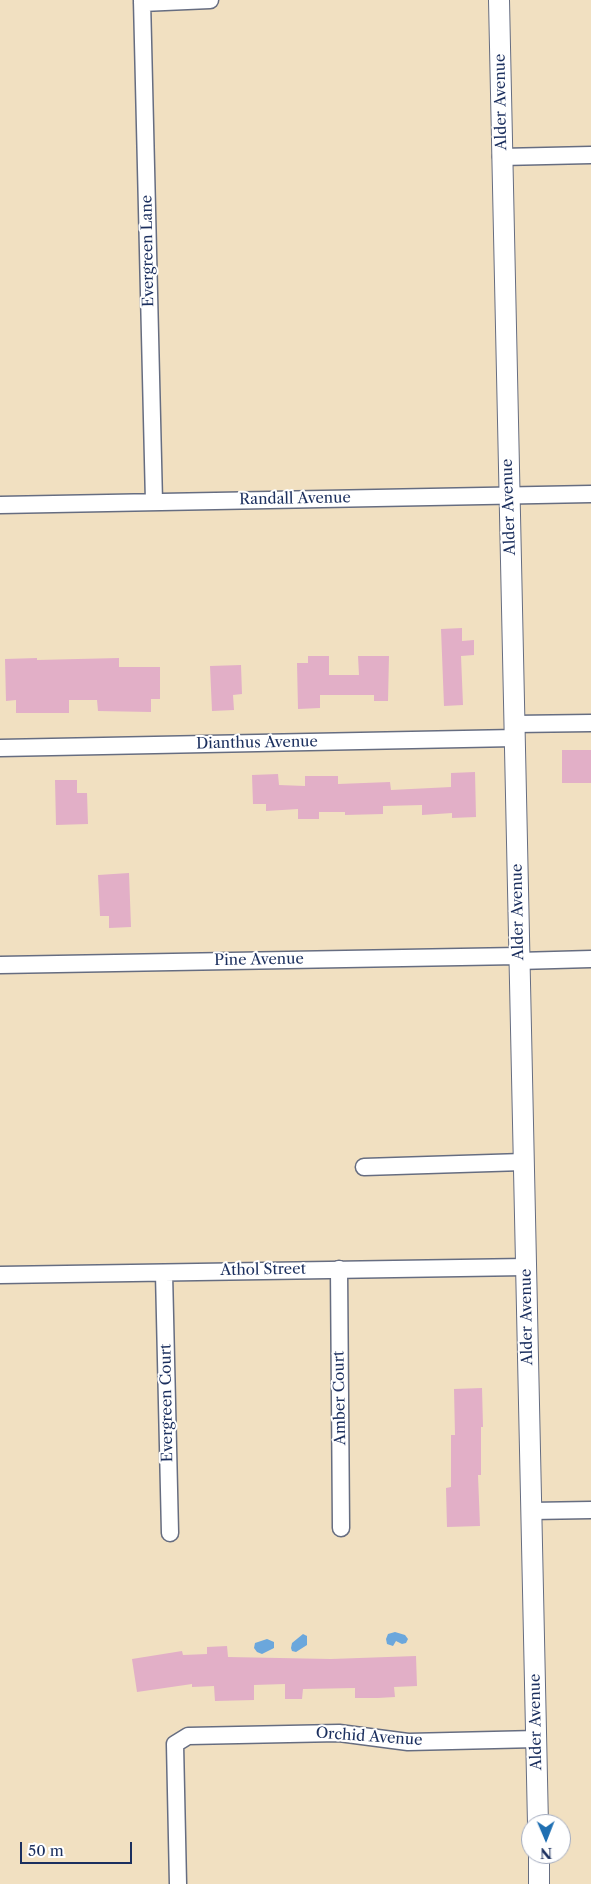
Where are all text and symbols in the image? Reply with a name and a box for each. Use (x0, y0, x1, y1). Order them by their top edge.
street label: Alder Avenue (491, 53, 511, 151)
street label: Evergreen Lane (138, 195, 158, 307)
street label: Alder Avenue (498, 458, 520, 556)
street label: Randall Avenue (239, 489, 351, 509)
street label: Dianthus Avenue (196, 733, 318, 753)
street label: Alder Avenue (508, 863, 528, 961)
street label: Pine Avenue (214, 950, 304, 970)
street label: Athol Street (220, 1260, 306, 1280)
street label: Alder Avenue (517, 1268, 537, 1366)
street label: Evergreen Court (157, 1344, 177, 1462)
street label: Amber Court (330, 1351, 350, 1445)
street label: Alder Avenue (526, 1673, 546, 1771)
street label: Orchid Avenue (315, 1724, 423, 1750)
north arrow (521, 1814, 571, 1864)
scale bar (22, 1832, 135, 1864)
text: 50 m (28, 1841, 64, 1860)
text: N (540, 1844, 552, 1862)

